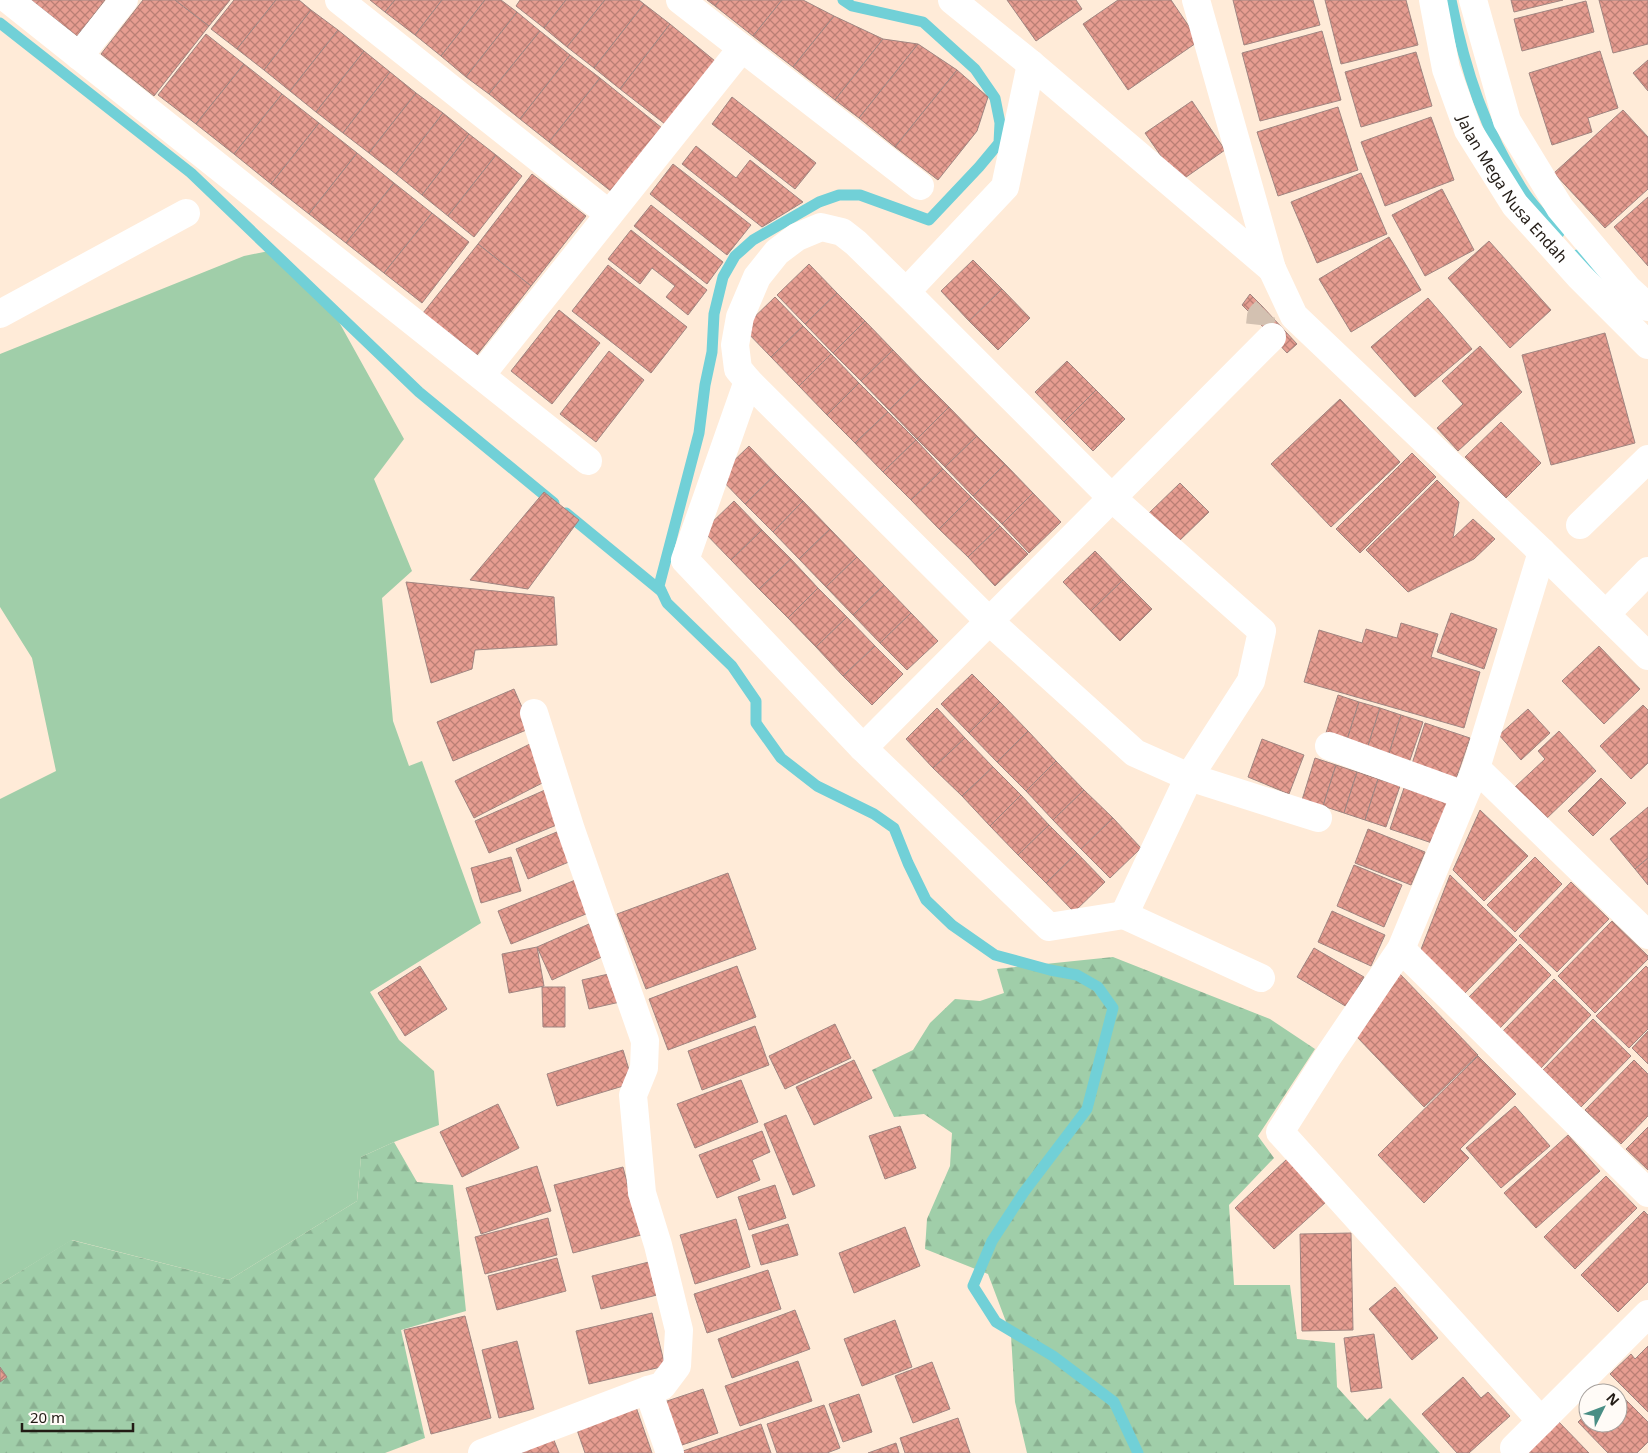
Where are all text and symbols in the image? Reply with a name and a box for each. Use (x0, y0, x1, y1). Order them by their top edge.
street label: Jalan Mega Nusa Endah (1452, 110, 1573, 267)
north arrow (1578, 1383, 1628, 1433)
text: N (1602, 1388, 1624, 1410)
scale bar (22, 1400, 134, 1432)
text: 20 m (30, 1407, 65, 1427)

